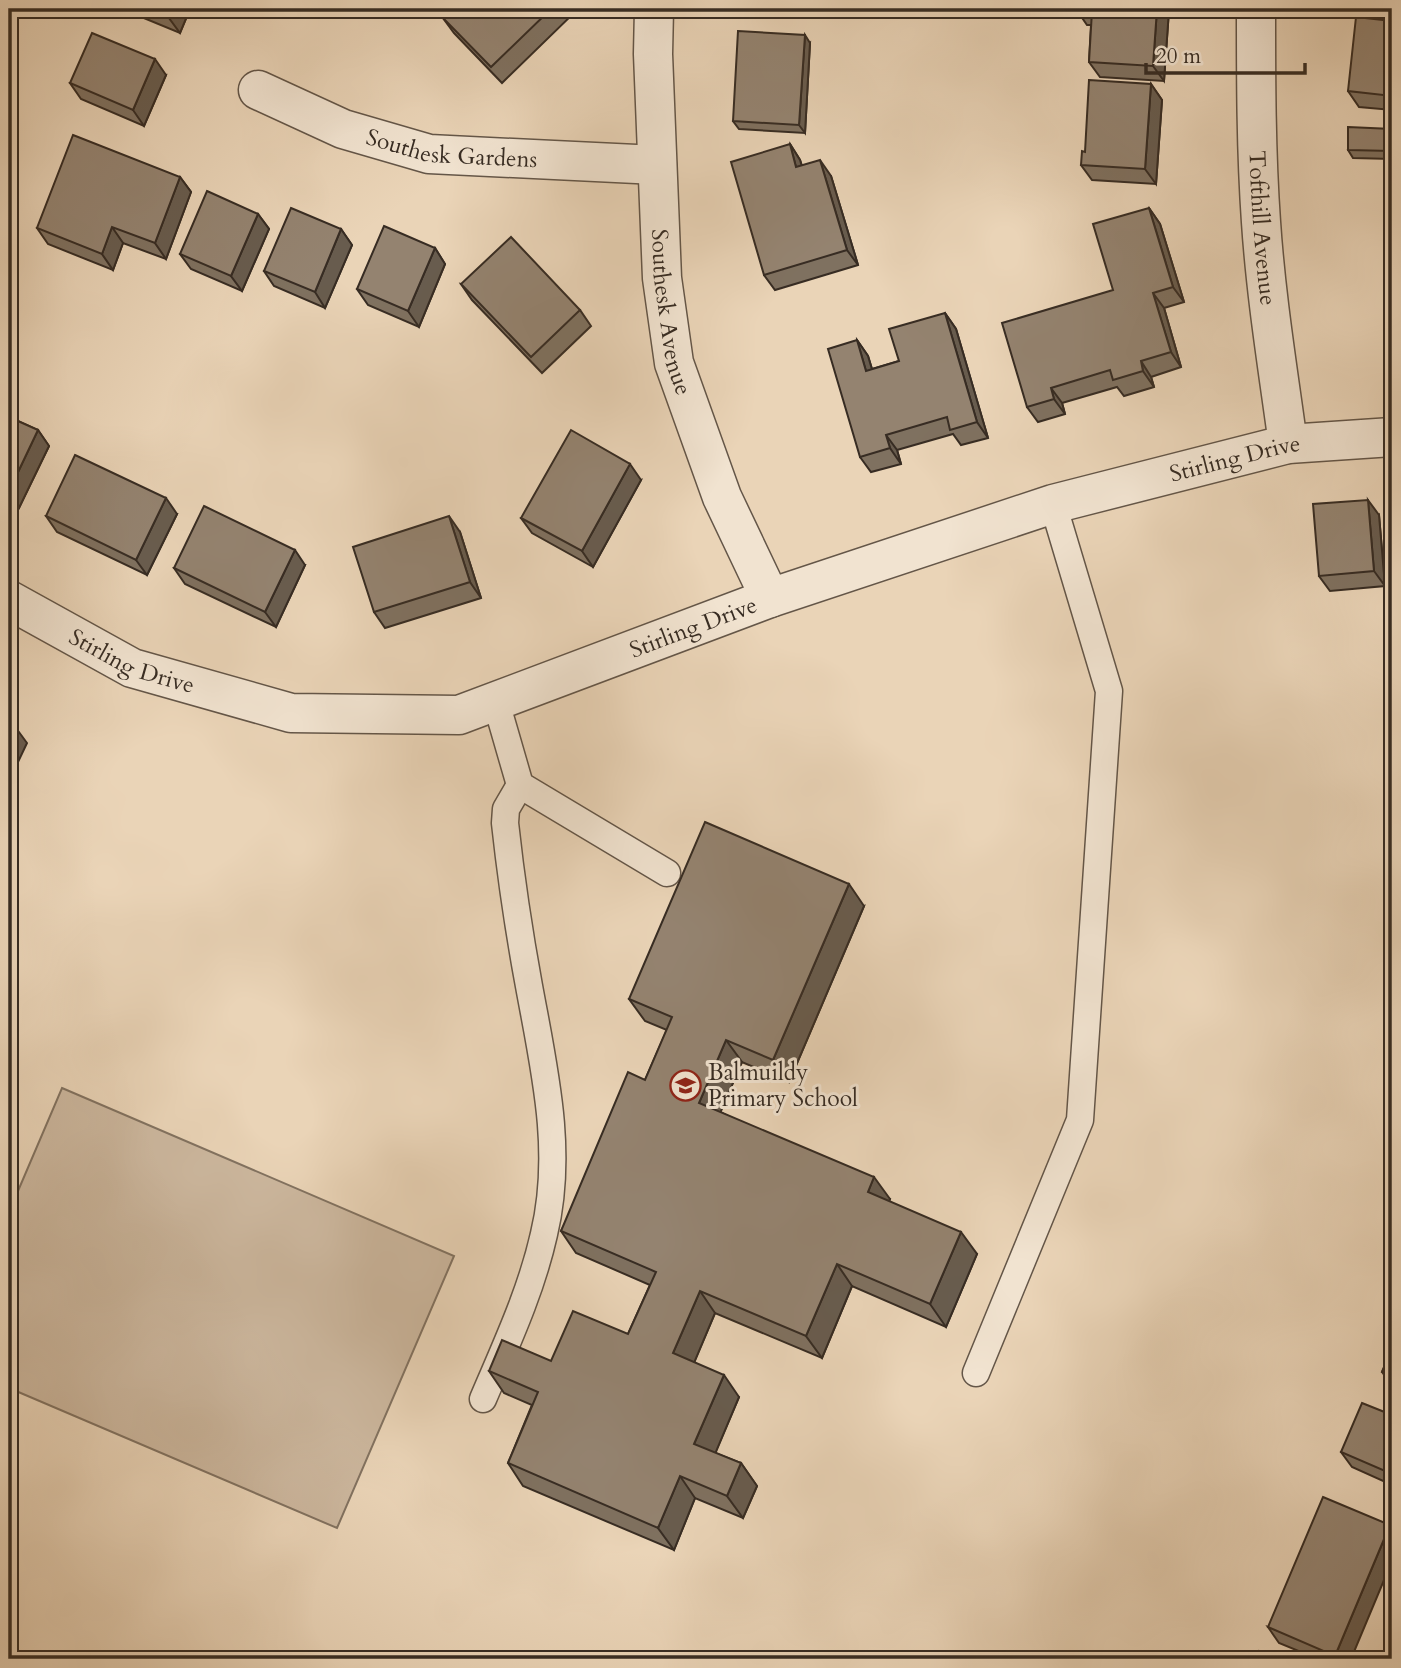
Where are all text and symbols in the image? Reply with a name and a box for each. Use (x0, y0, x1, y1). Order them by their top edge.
scale bar (1146, 32, 1305, 76)
text: 20 m (1156, 42, 1201, 71)
street label: Southesk Gardens (362, 122, 538, 175)
street label: Tofthill Avenue (1241, 150, 1284, 307)
street label: Southesk Avenue (644, 228, 699, 399)
street label: Stirling Drive (1166, 428, 1301, 490)
street label: Stirling Drive (625, 589, 761, 665)
street label: Stirling Drive (63, 621, 198, 701)
place label: Balmuildy Primary School (708, 1057, 858, 1114)
school or university icon: Balmuildy Primary School (668, 1068, 702, 1102)

